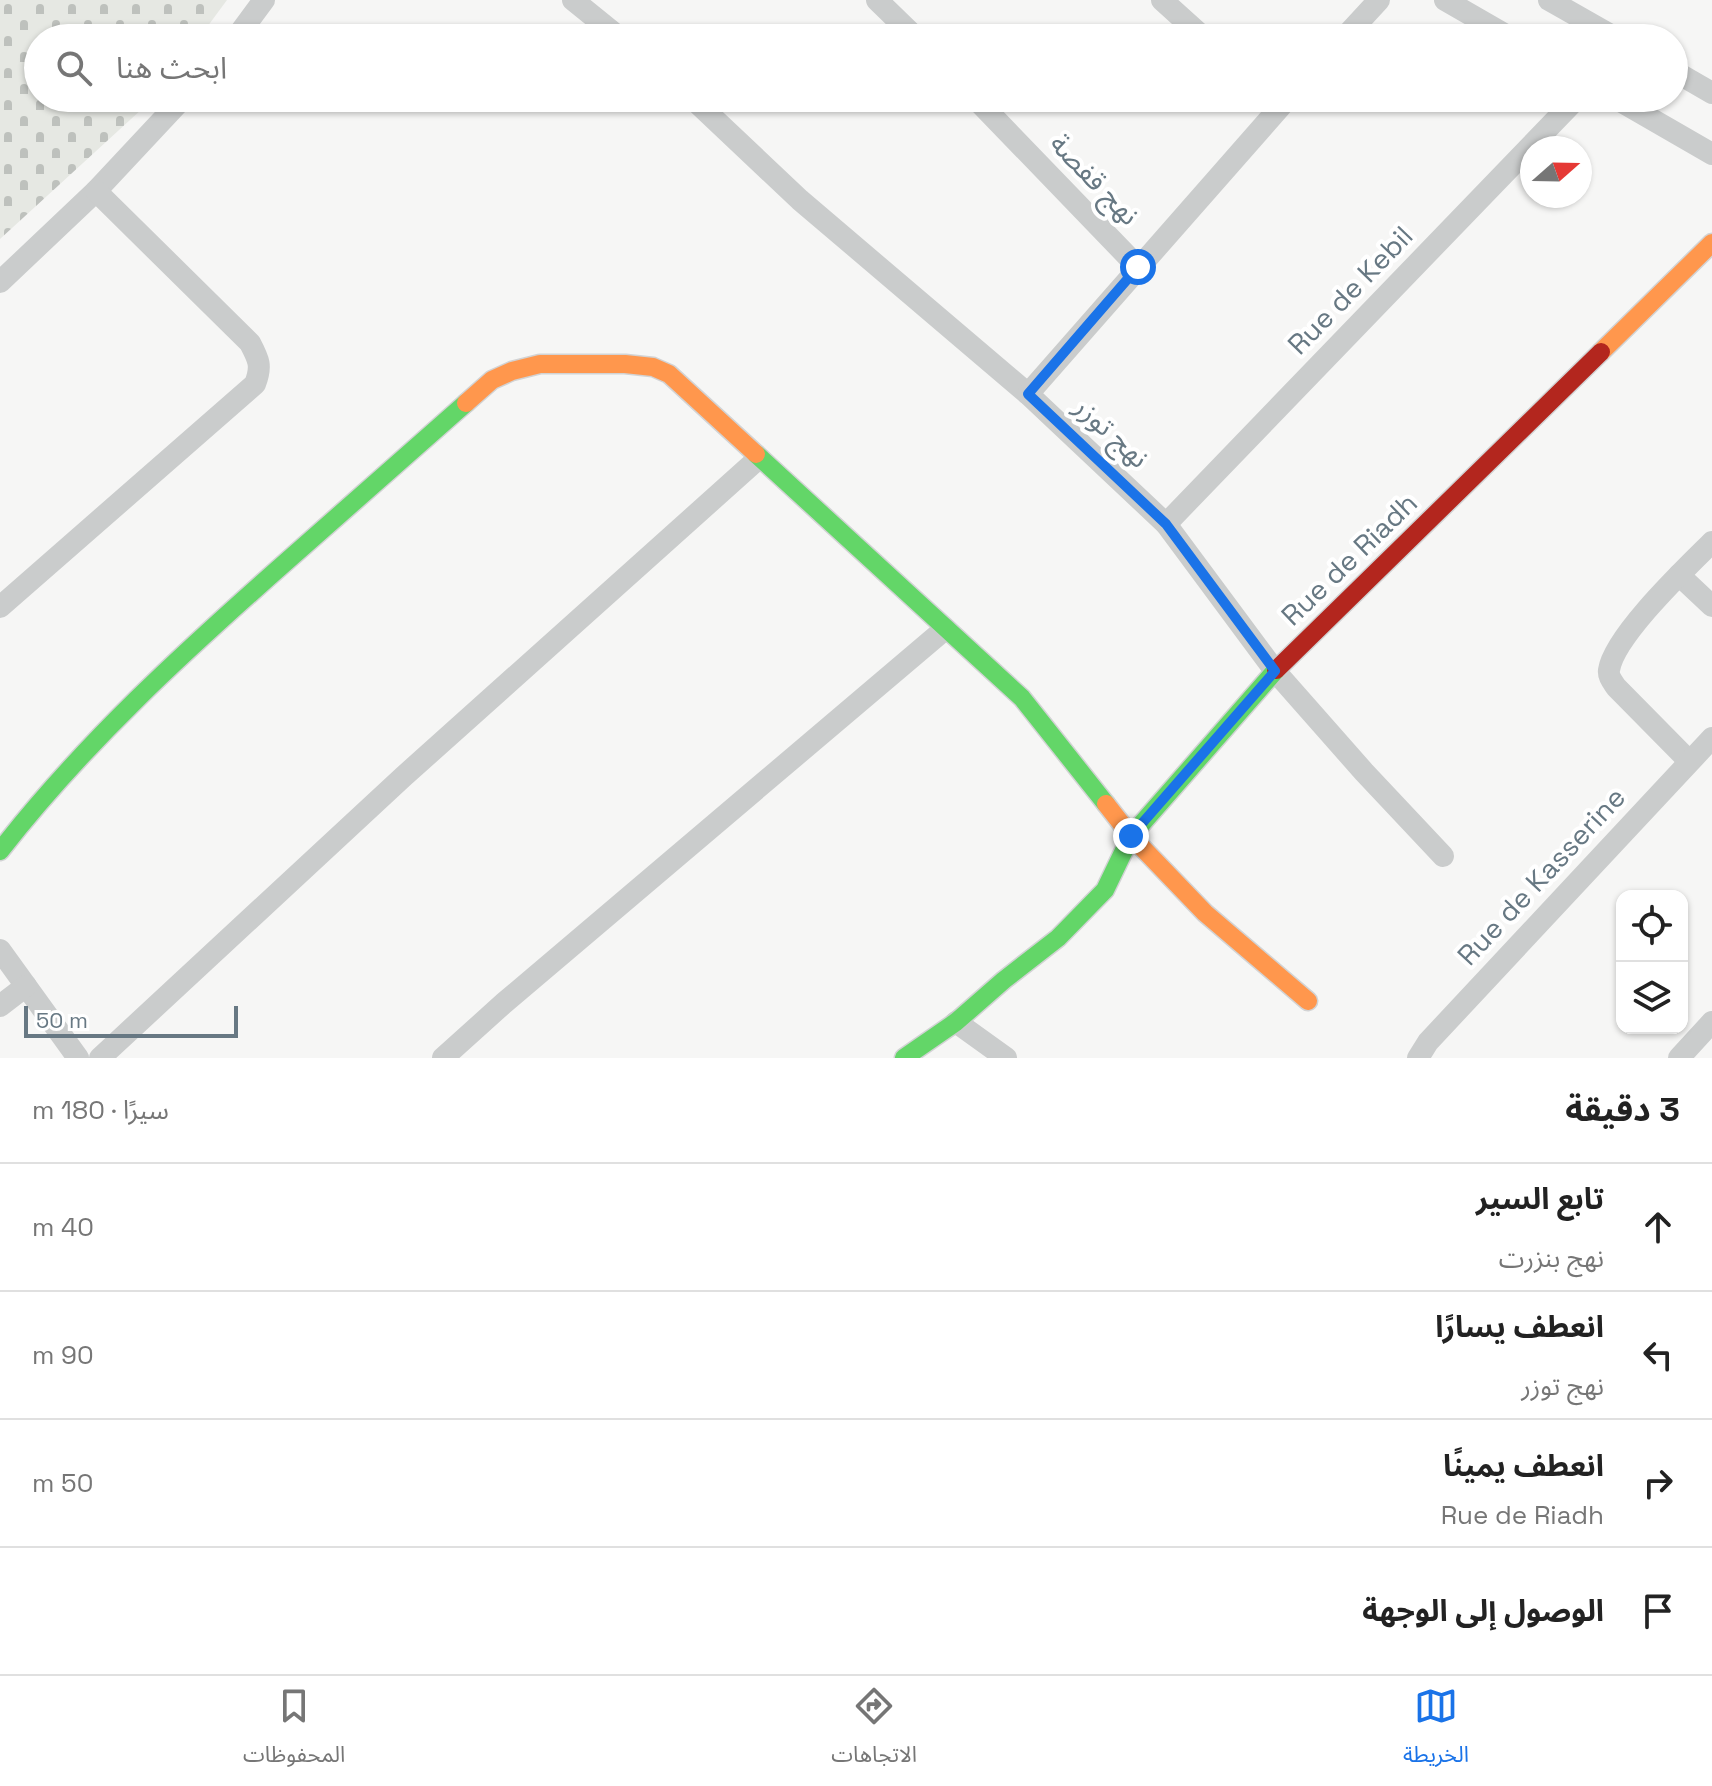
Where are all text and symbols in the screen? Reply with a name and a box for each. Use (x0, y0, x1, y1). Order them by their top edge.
search box (24, 24, 1688, 112)
icon: search (52, 46, 96, 90)
text: ابحث هنا (116, 48, 227, 87)
street label: نهج قفصة (1040, 126, 1147, 234)
north arrow (1520, 136, 1592, 208)
street label: Rue de Kebil (1280, 218, 1420, 362)
route start (1120, 249, 1156, 285)
street label: نهج توزر (1064, 388, 1157, 478)
street label: Rue de Riadh (1273, 485, 1425, 633)
street label: Rue de Kasserine (1449, 779, 1633, 973)
route end (1113, 818, 1149, 854)
map controls (1616, 890, 1688, 1034)
button: locate (1616, 890, 1688, 962)
button: layers (1616, 962, 1688, 1034)
scale bar (24, 1002, 238, 1038)
text: 50 m (36, 1006, 88, 1034)
text: 3 دقيقة (1565, 1088, 1680, 1131)
text: سيرًا · 180 m (32, 1093, 169, 1127)
text: تابع السير (1476, 1179, 1604, 1218)
icon: ahead (1636, 1205, 1680, 1249)
text: 40 m (32, 1210, 94, 1244)
text: نهج بنزرت (1499, 1241, 1604, 1275)
text: انعطف يسارًا (1435, 1307, 1604, 1346)
icon: left (1636, 1333, 1680, 1377)
text: 90 m (32, 1338, 94, 1372)
text: نهج توزر (1521, 1369, 1604, 1403)
text: انعطف يمينًا (1443, 1446, 1604, 1485)
icon: right (1636, 1461, 1680, 1505)
text: 50 m (32, 1466, 93, 1500)
text: Rue de Riadh (1441, 1498, 1604, 1532)
icon: arrive (1636, 1589, 1680, 1633)
text: الوصول إلى الوجهة (1362, 1591, 1604, 1630)
tab: المحفوظات (243, 1684, 345, 1778)
tab: الاتجاهات (831, 1684, 917, 1778)
tab: الخريطة (1403, 1684, 1469, 1778)

